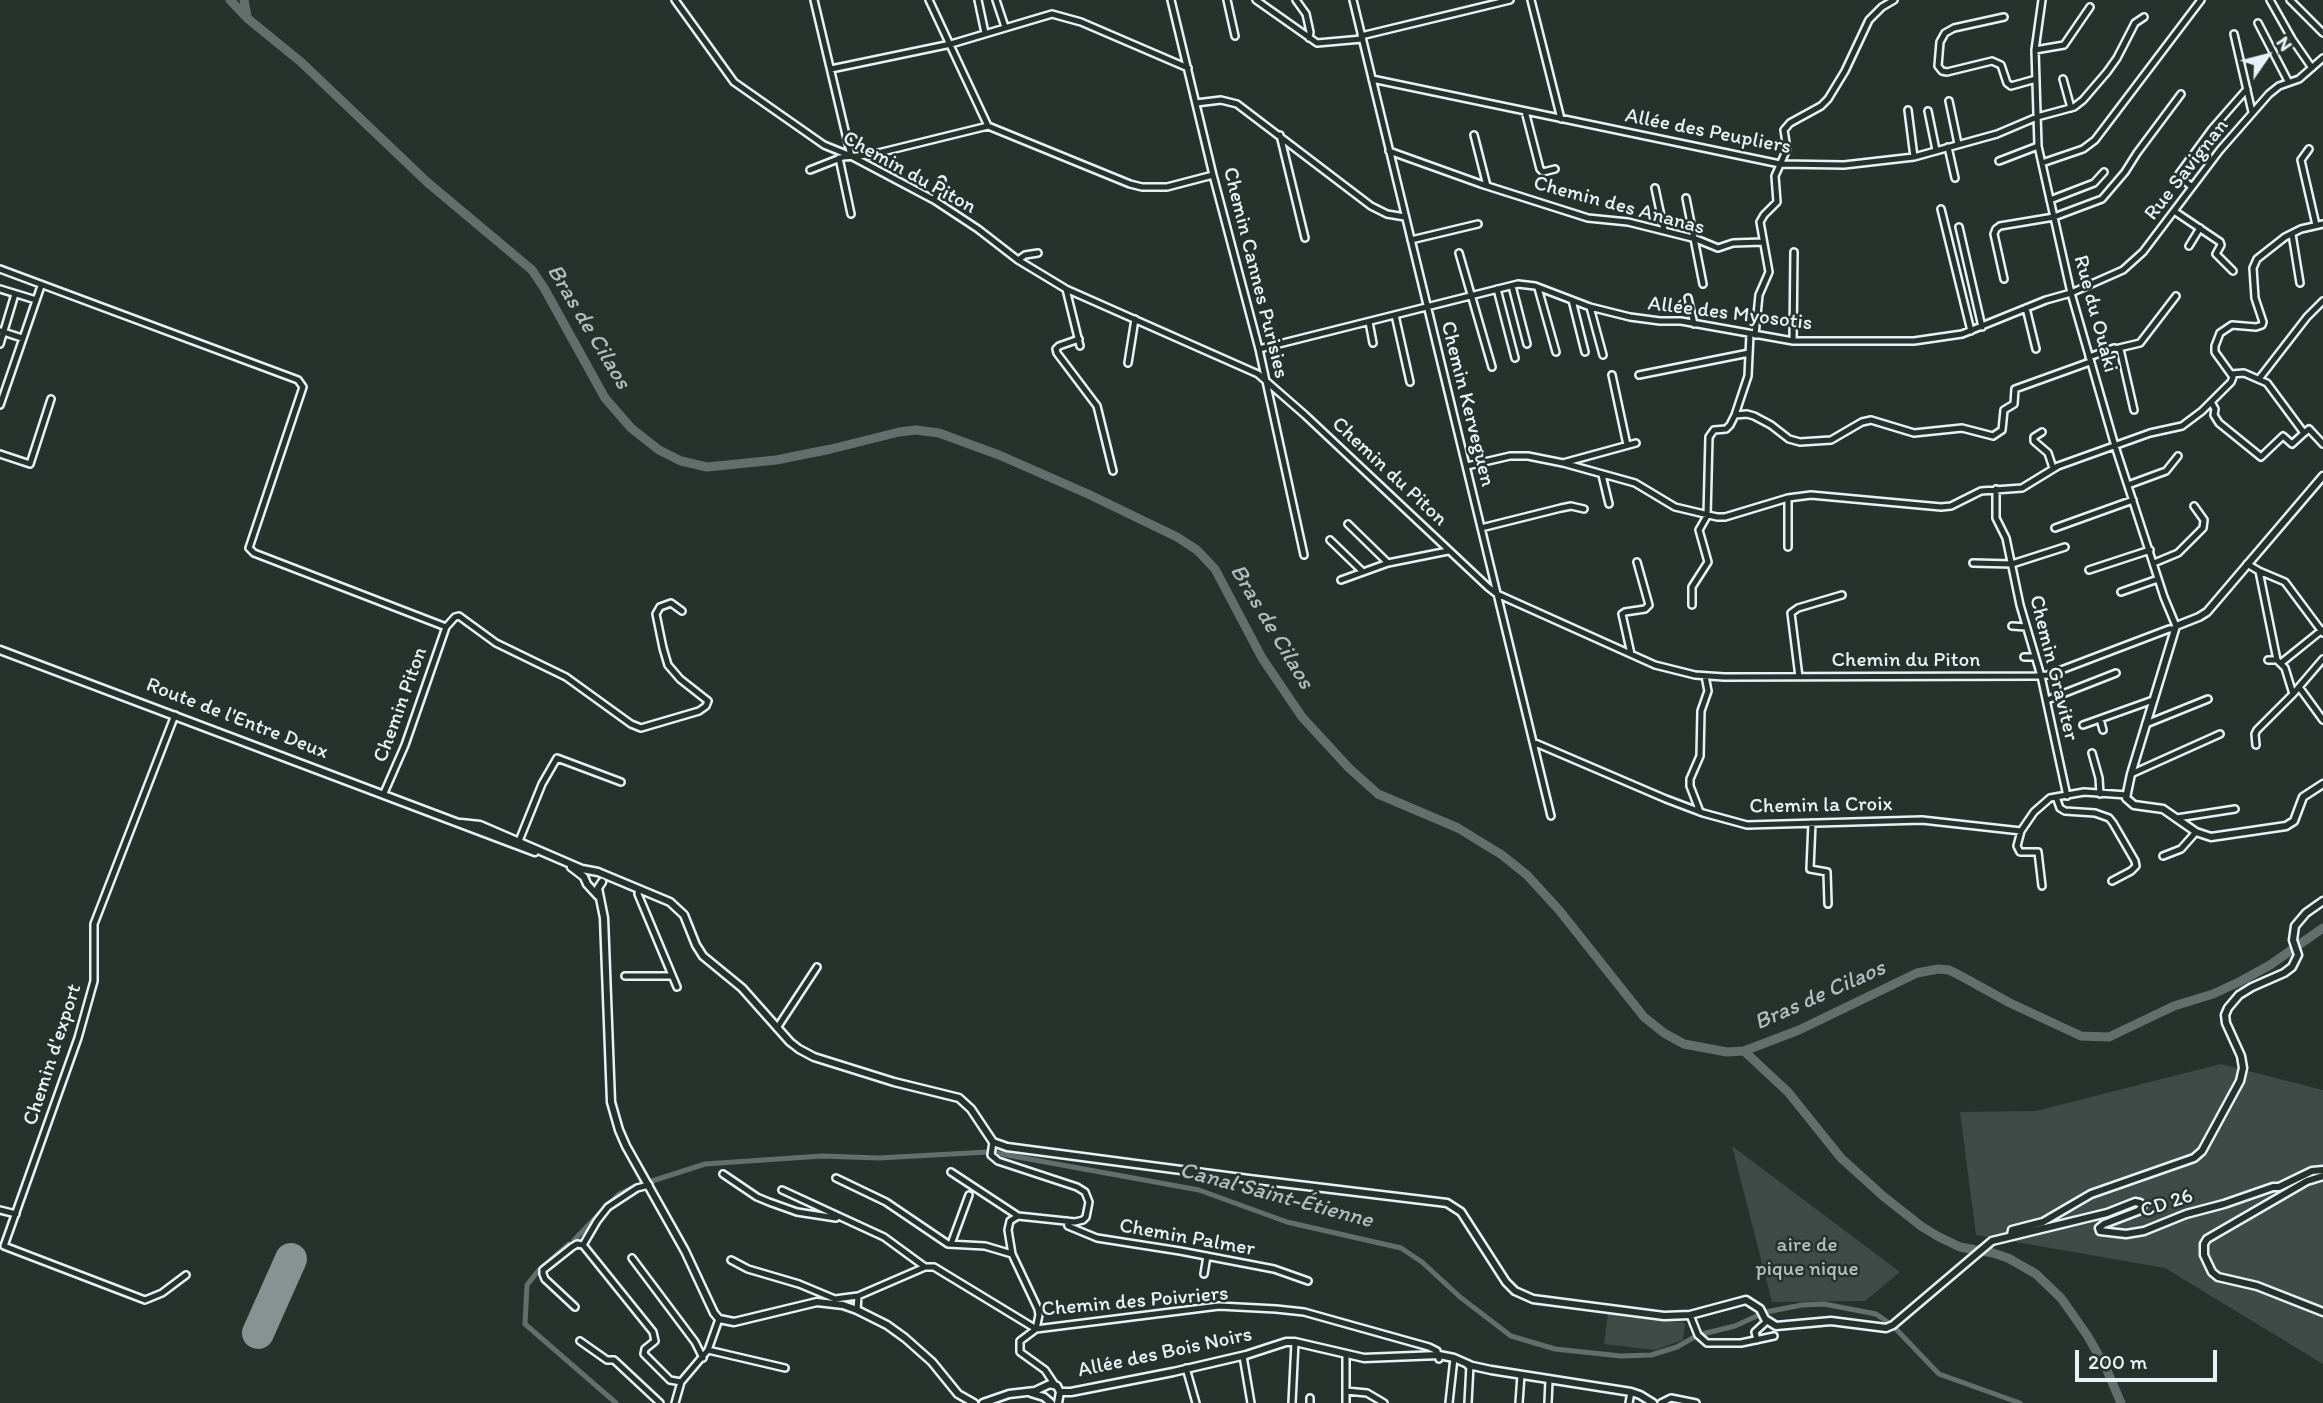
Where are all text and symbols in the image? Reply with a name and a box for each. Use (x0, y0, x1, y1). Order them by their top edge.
north arrow (2232, 21, 2302, 91)
text: N (2272, 32, 2298, 56)
street label: Allée des Peupliers (1623, 104, 1793, 160)
street label: Rue Savignan (2139, 114, 2235, 226)
street label: Chemin du Piton (838, 126, 980, 220)
street label: Chemin Cannes Purisies (1217, 165, 1293, 381)
street label: Chemin des Ananas (1530, 171, 1708, 241)
street label: Rue du Ouaki (2067, 253, 2123, 375)
water label: Bras de Cilaos (540, 260, 636, 394)
street label: Allée des Myosotis (1646, 291, 1814, 337)
street label: Chemin Kerveguen (1434, 319, 1500, 489)
street label: Chemin du Piton (1326, 412, 1452, 532)
water label: Bras de Cilaos (1223, 560, 1319, 694)
street label: Chemin Graviter (2023, 593, 2083, 743)
street label: Chemin Piton (368, 644, 434, 766)
street label: Chemin du Piton (1832, 648, 1980, 674)
street label: Route de l'Entre Deux (142, 673, 332, 765)
street label: Chemin la Croix (1749, 792, 1893, 820)
water label: Bras de Cilaos (1750, 955, 1890, 1037)
street label: Chemin d'export (18, 981, 88, 1129)
water label: Canal Saint-Étienne (1176, 1157, 1376, 1235)
street label: CD 26 (2138, 1184, 2196, 1224)
street label: Chemin Palmer (1117, 1214, 1257, 1262)
park label: aire de pique nique (1755, 1233, 1859, 1283)
street label: Chemin des Poivriers (1041, 1281, 1229, 1323)
street label: Allée des Bois Noirs (1076, 1322, 1254, 1384)
scale bar (2078, 1336, 2220, 1380)
text: 200 m (2088, 1349, 2147, 1374)

